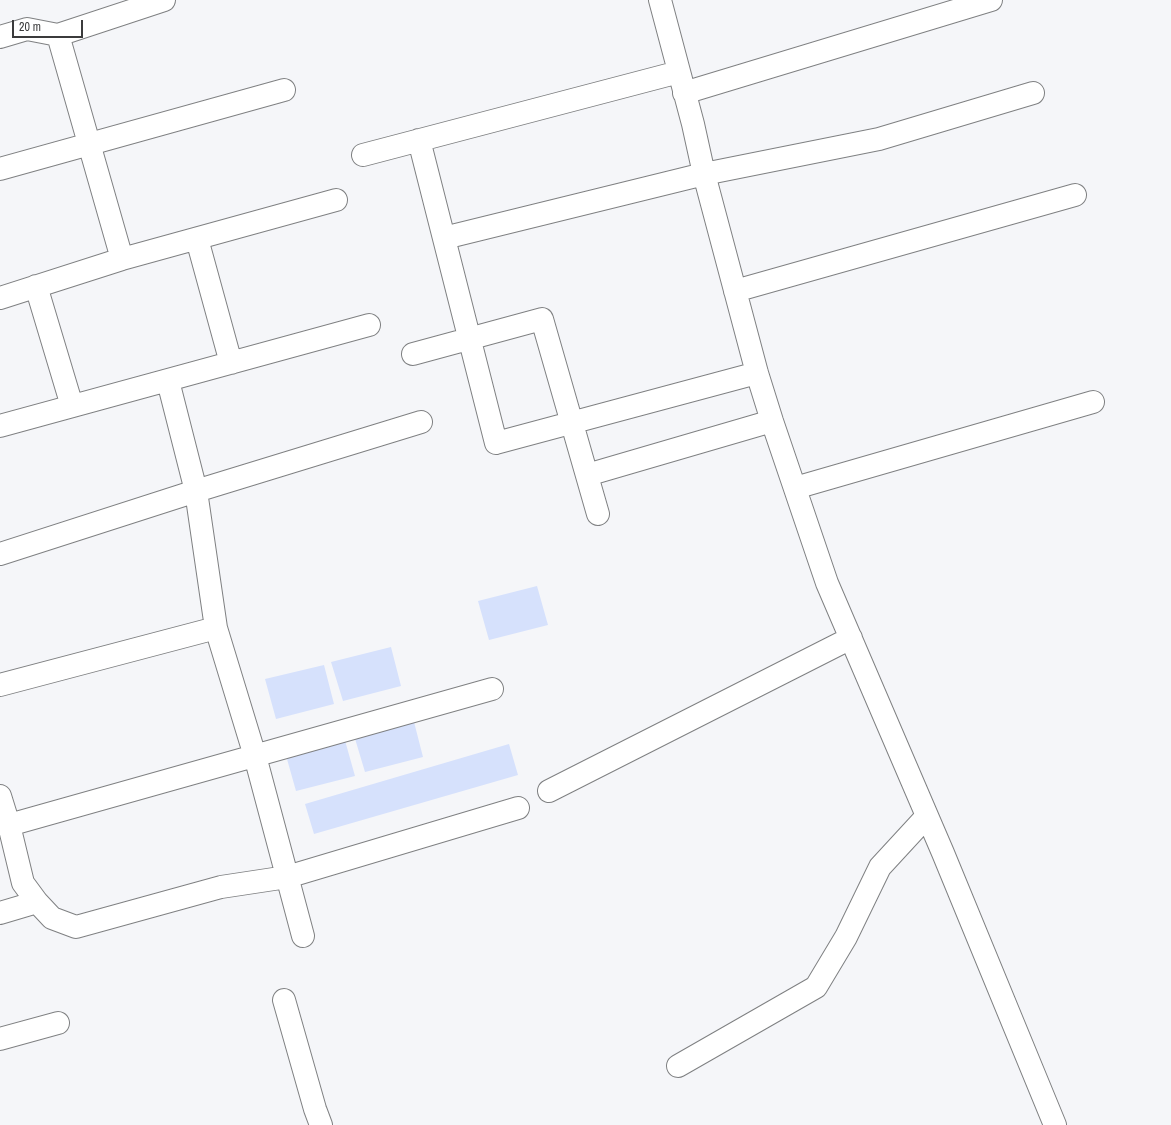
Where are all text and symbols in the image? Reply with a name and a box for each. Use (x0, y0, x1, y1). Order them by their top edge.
scale bar (14, 12, 85, 38)
text: 20 m (19, 19, 41, 35)

